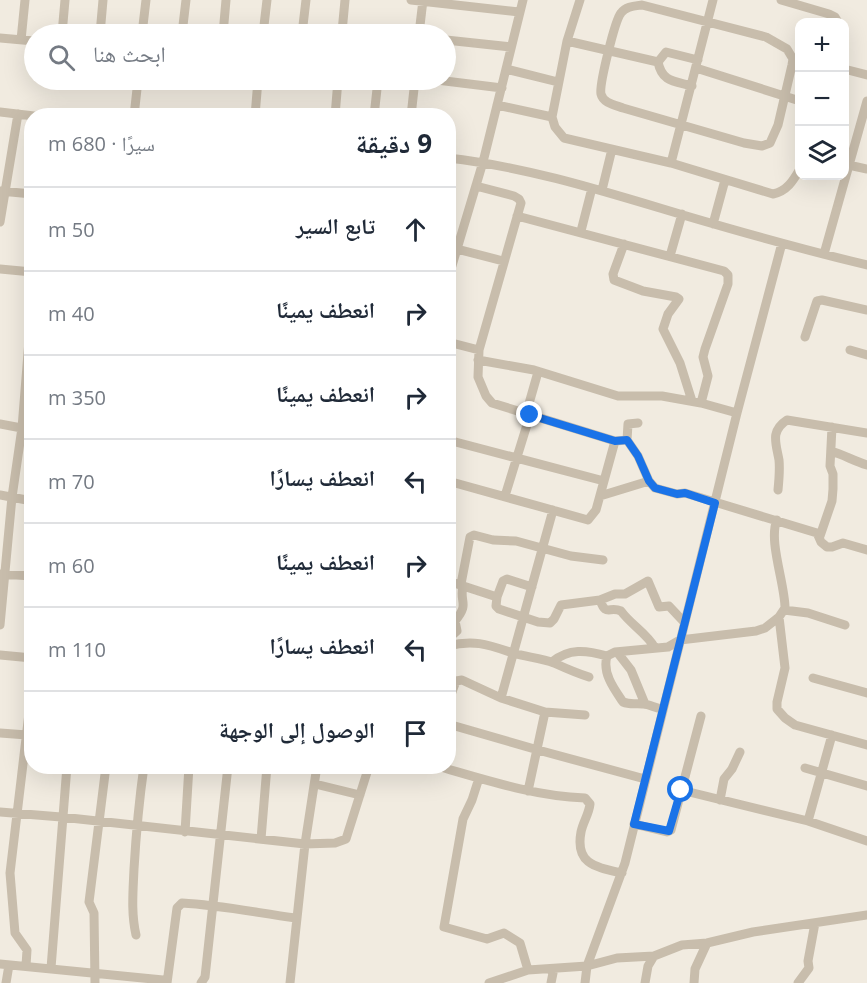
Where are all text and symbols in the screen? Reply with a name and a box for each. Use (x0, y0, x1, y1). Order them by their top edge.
map controls (795, 18, 849, 180)
button: + (795, 18, 849, 72)
search box (24, 24, 456, 90)
text: ابحث هنا (93, 38, 166, 68)
icon: search (45, 41, 78, 74)
button: − (795, 72, 849, 126)
text: 9 دقيقة (356, 125, 432, 161)
button: layers (795, 126, 849, 180)
text: سيرًا · 680 m (48, 130, 155, 157)
text: تابع السير (296, 210, 375, 240)
icon: ahead (399, 213, 432, 246)
text: 50 m (48, 216, 95, 243)
text: انعطف يمينًا (276, 294, 375, 324)
icon: right (399, 297, 432, 330)
text: 40 m (48, 300, 95, 327)
text: انعطف يمينًا (276, 378, 375, 408)
icon: right (399, 381, 432, 414)
text: 350 m (48, 384, 106, 411)
route end (516, 401, 542, 427)
text: انعطف يسارًا (270, 462, 375, 492)
icon: left (399, 465, 432, 498)
text: 70 m (48, 468, 95, 495)
text: انعطف يمينًا (276, 546, 375, 576)
icon: right (399, 549, 432, 582)
text: 60 m (48, 552, 95, 579)
text: انعطف يسارًا (270, 630, 375, 660)
icon: left (399, 633, 432, 666)
text: 110 m (48, 636, 106, 663)
text: الوصول إلى الوجهة (219, 714, 375, 744)
icon: arrive (399, 717, 432, 750)
route start (667, 776, 693, 802)

